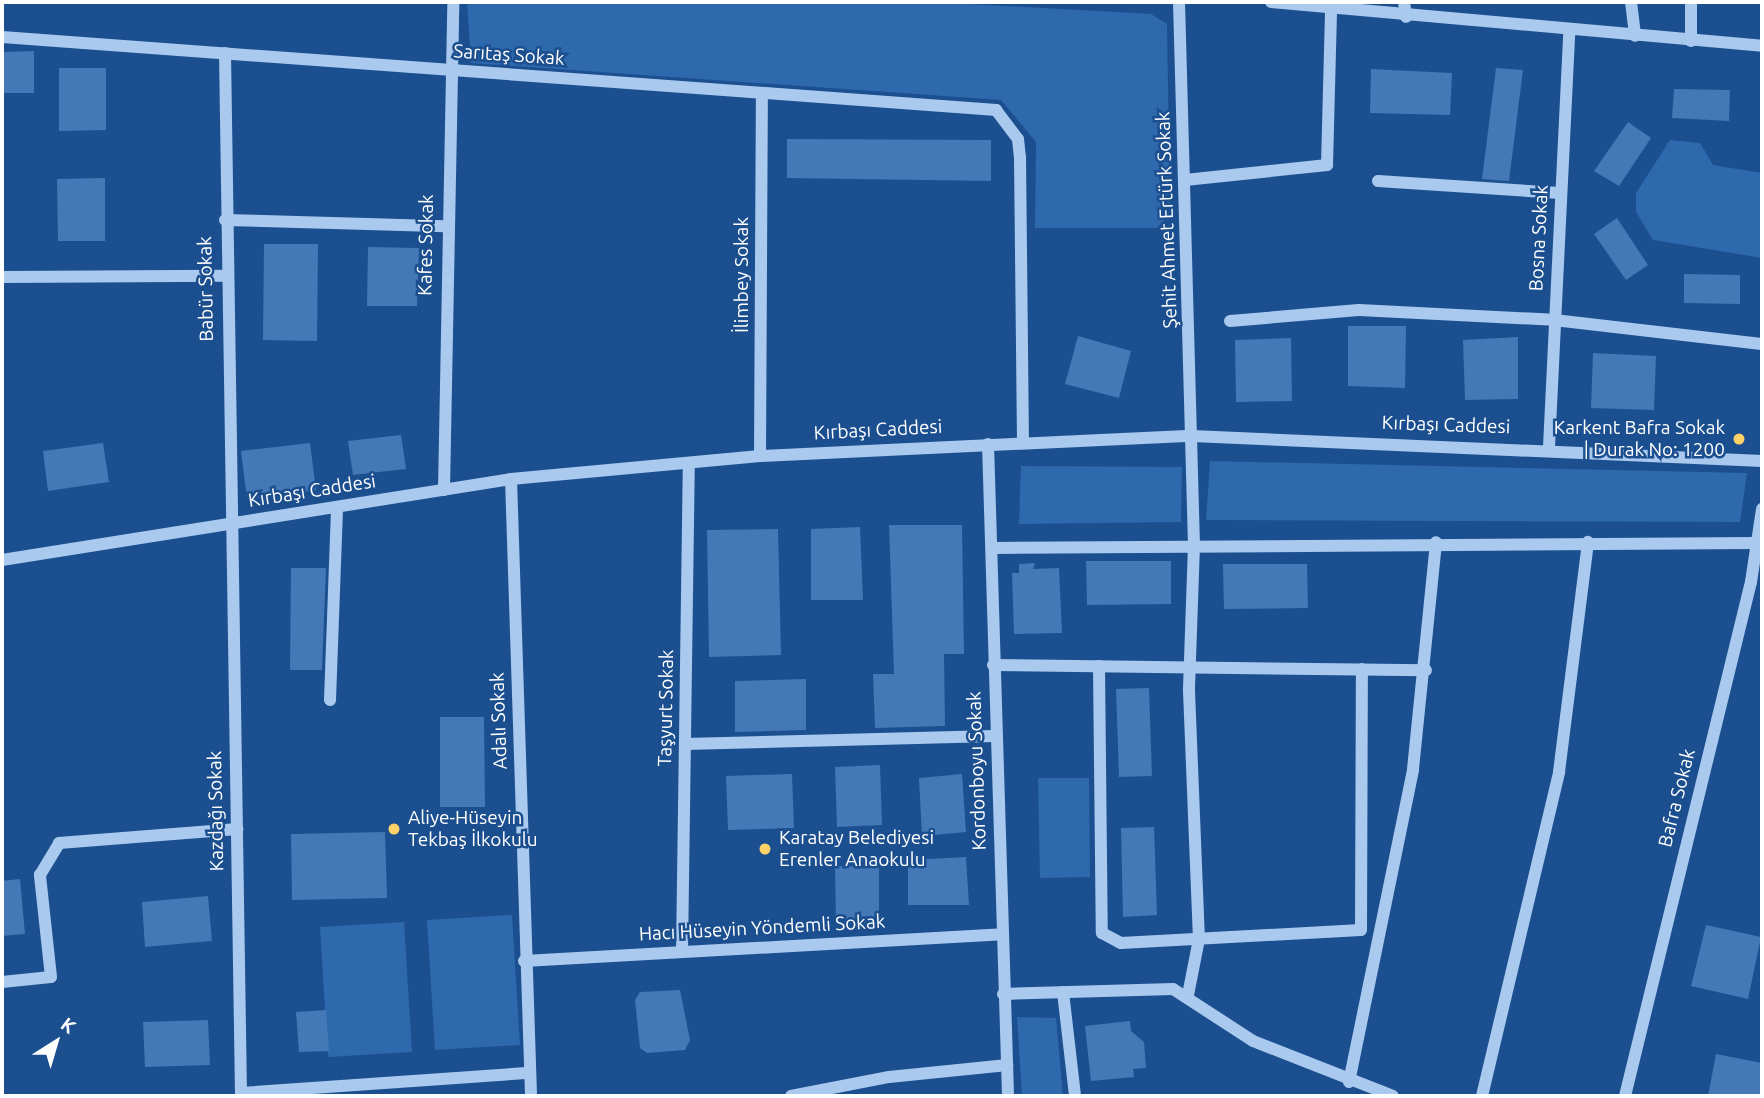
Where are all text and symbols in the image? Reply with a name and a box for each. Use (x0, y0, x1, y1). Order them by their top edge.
street label: Sarıtaş Sokak (453, 40, 565, 70)
street label: Şehit Ahmet Ertürk Sokak (1152, 111, 1182, 329)
street label: Bosna Sokak (1525, 184, 1553, 292)
street label: Kafes Sokak (414, 194, 438, 296)
street label: İlimbey Sokak (731, 217, 753, 333)
street label: Babür Sokak (194, 236, 218, 342)
street label: Kırbaşı Caddesi (1381, 411, 1511, 439)
street label: Kırbaşı Caddesi (813, 415, 943, 445)
place label: Karkent Bafra Sokak | Durak No: 1200 (1554, 417, 1725, 461)
marker: Karkent Bafra Sokak | Durak No: 1200 (1731, 431, 1747, 447)
street label: Kırbaşı Caddesi (247, 470, 377, 512)
street label: Taşyurt Sokak (654, 649, 678, 767)
street label: Adalı Sokak (486, 672, 512, 770)
street label: Kordonboyu Sokak (963, 691, 991, 851)
street label: Bafra Sokak (1654, 747, 1700, 849)
street label: Kazdağı Sokak (204, 750, 228, 872)
place label: Aliye-Hüseyin Tekbaş İlkokulu (408, 807, 538, 851)
marker: Aliye-Hüseyin Tekbaş İlkokulu (386, 821, 402, 837)
place label: Karatay Belediyesi Erenler Anaokulu (779, 827, 934, 871)
marker: Karatay Belediyesi Erenler Anaokulu (757, 841, 773, 857)
street label: Hacı Hüseyin Yöndemli Sokak (638, 910, 886, 946)
north arrow (21, 1007, 91, 1077)
text: K (57, 1013, 80, 1038)

